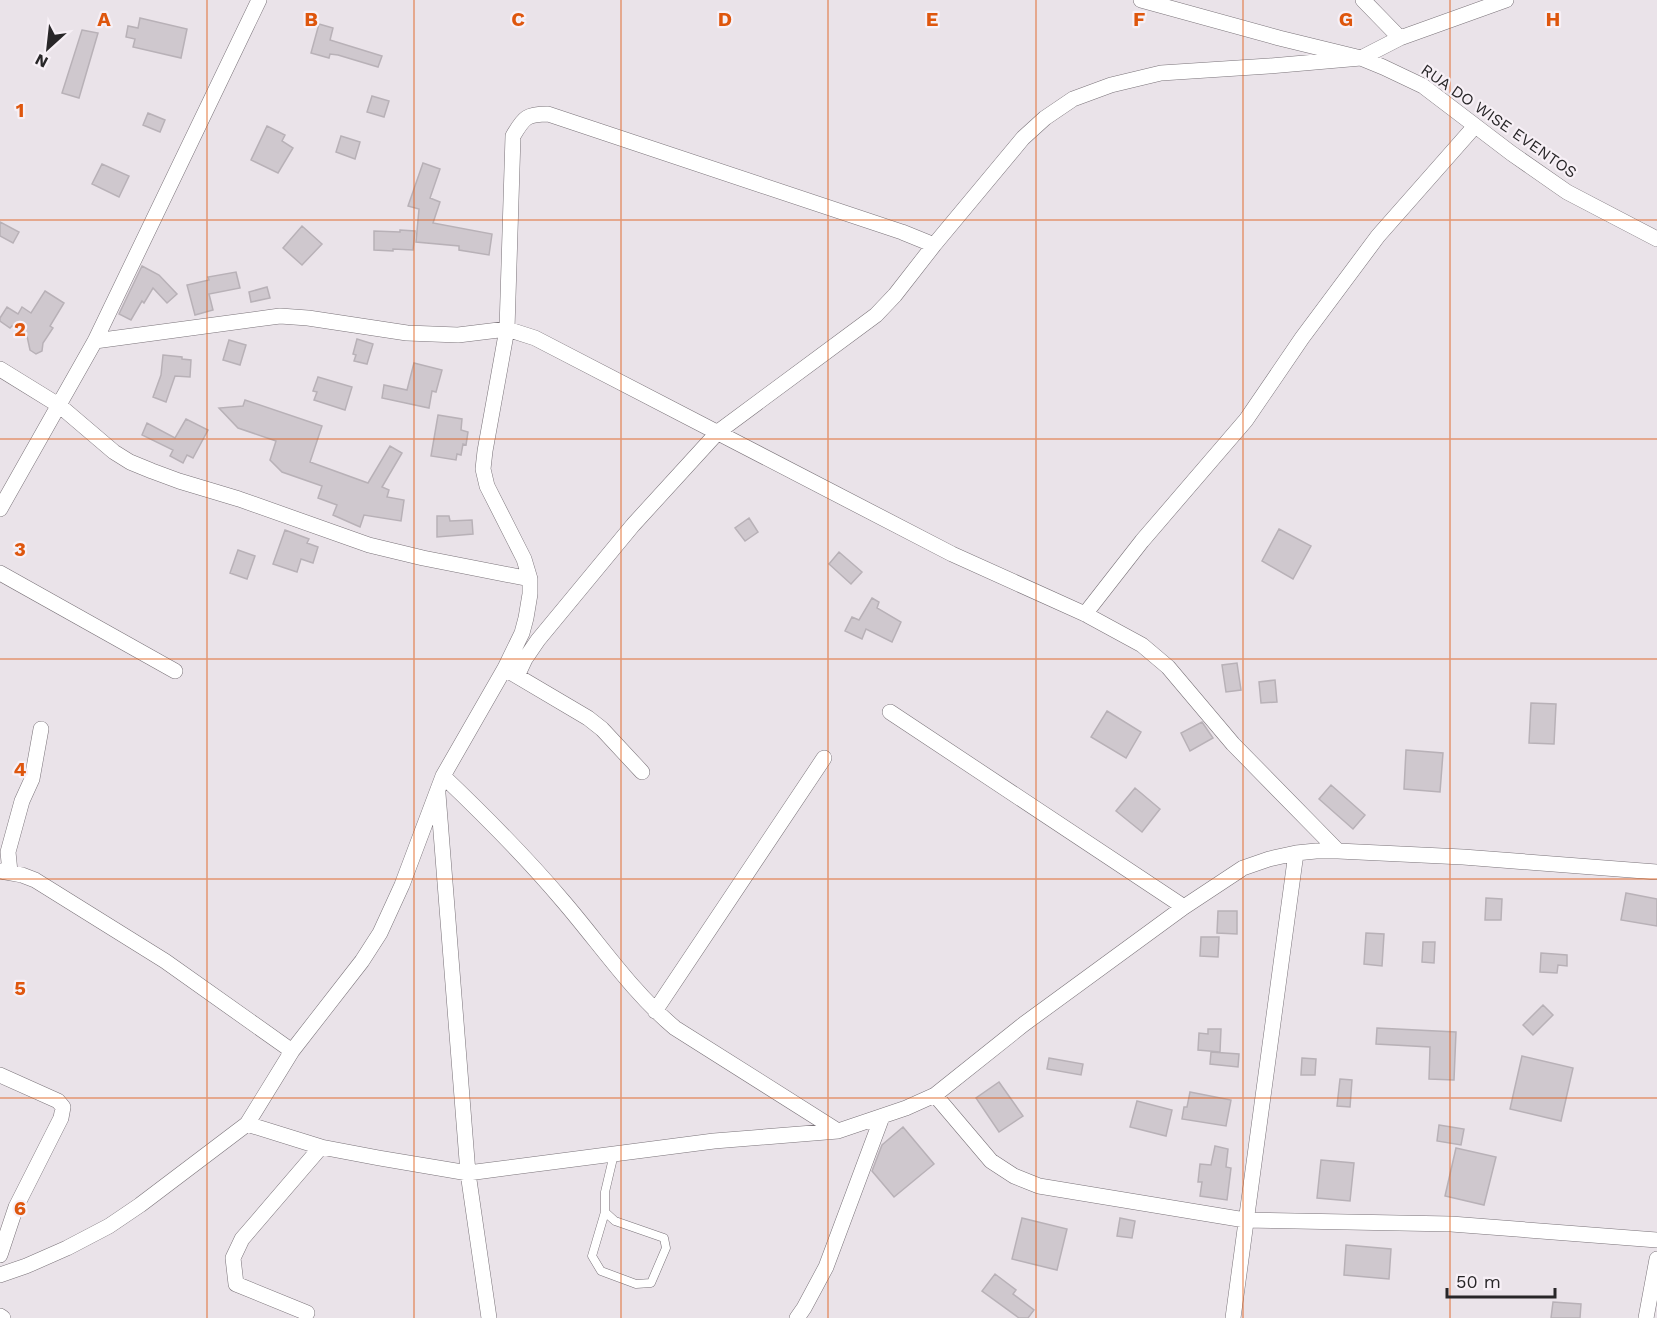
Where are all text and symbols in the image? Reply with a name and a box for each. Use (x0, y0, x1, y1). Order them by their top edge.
text: A (97, 7, 111, 31)
text: B (304, 7, 318, 31)
text: C (511, 7, 525, 31)
text: D (718, 7, 732, 31)
text: E (926, 7, 938, 31)
text: F (1133, 7, 1145, 31)
text: G (1339, 7, 1353, 31)
text: H (1546, 7, 1560, 31)
north arrow (18, 18, 78, 78)
text: N (32, 50, 51, 72)
street label: RUA DO WISE EVENTOS (1418, 60, 1580, 182)
text: 1 (16, 98, 24, 122)
text: 2 (14, 317, 26, 341)
text: 3 (14, 537, 26, 561)
text: 4 (14, 757, 27, 781)
text: 5 (14, 976, 26, 1000)
text: 6 (14, 1196, 26, 1220)
scale bar (1447, 1261, 1555, 1299)
text: 50 m (1456, 1271, 1501, 1292)

